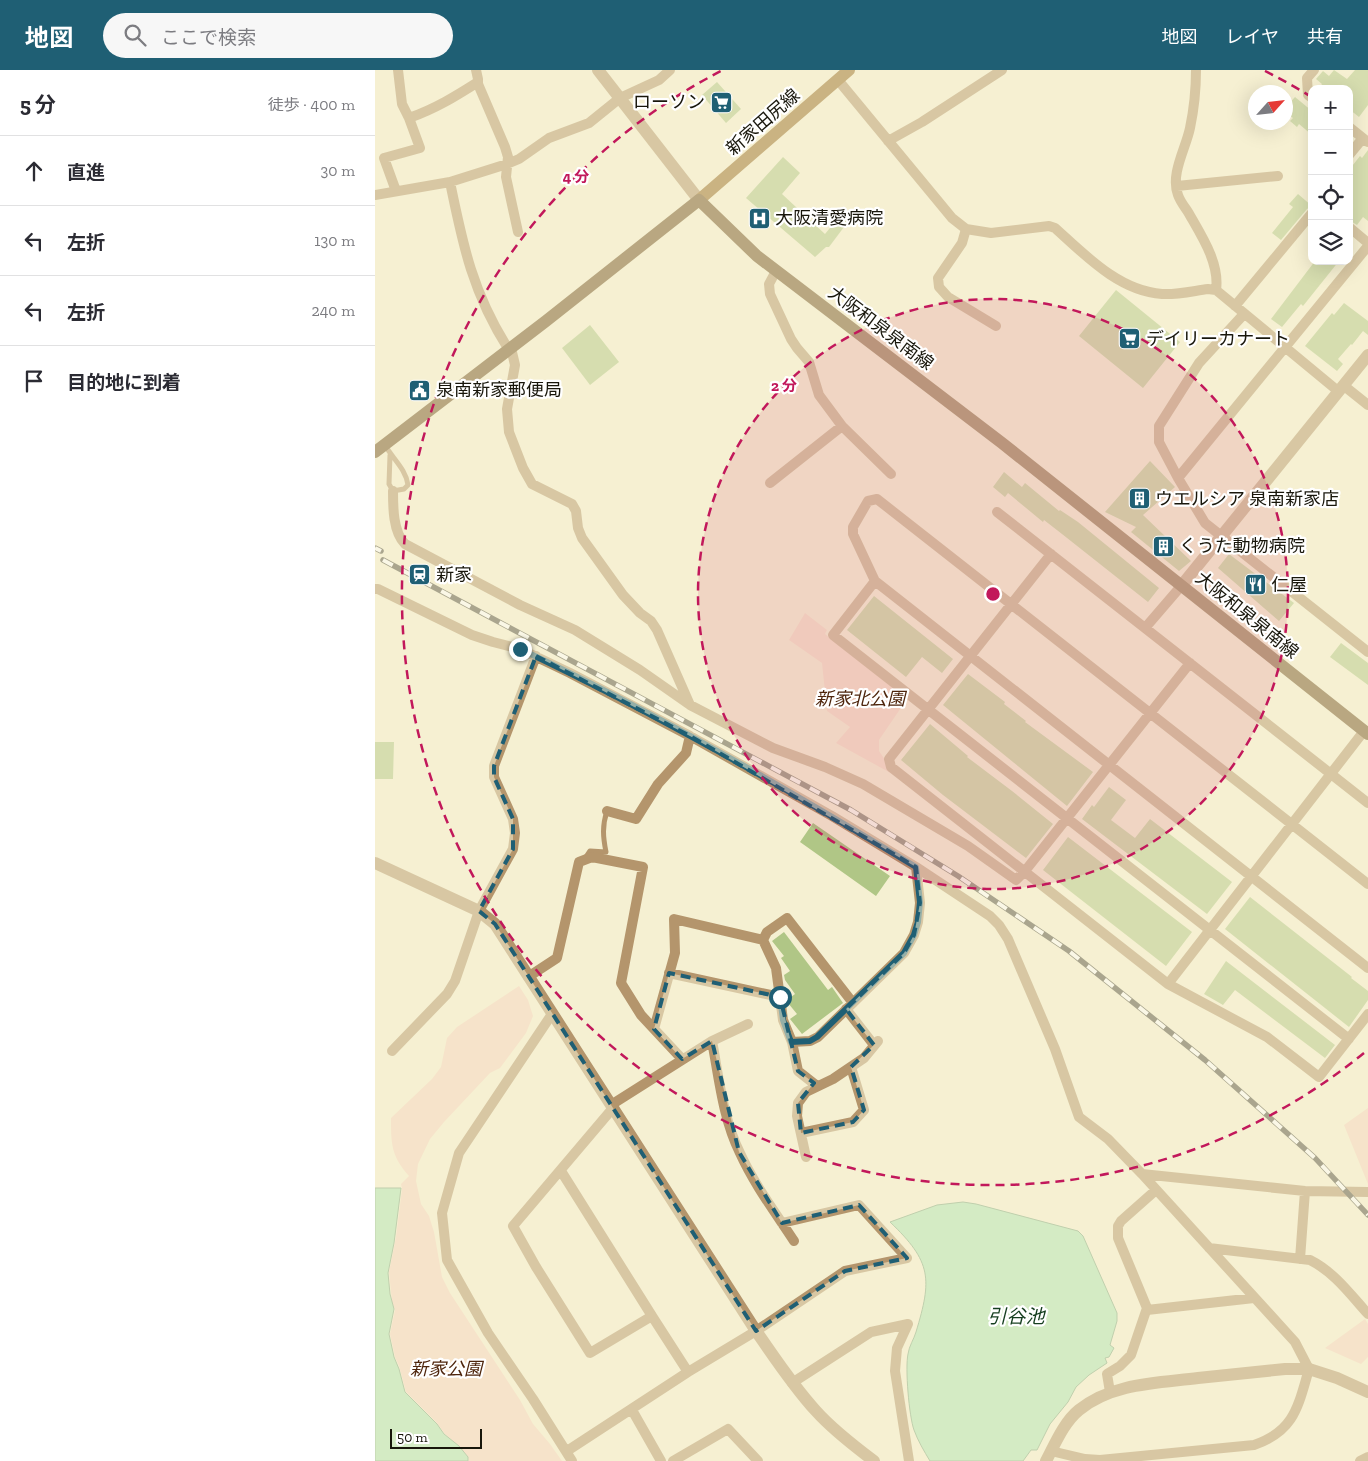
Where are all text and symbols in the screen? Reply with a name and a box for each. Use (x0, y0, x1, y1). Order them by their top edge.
search box (103, 13, 453, 58)
icon: search (121, 21, 149, 49)
text: 地図 (25, 23, 73, 52)
text: ここで検索 (161, 26, 256, 49)
text: 地図 (1162, 26, 1198, 48)
text: レイヤ (1226, 26, 1279, 48)
text: 共有 (1307, 26, 1343, 48)
street label: 新家田尻線 (722, 84, 804, 160)
north arrow (1248, 85, 1293, 130)
map controls (1308, 85, 1353, 265)
button: + (1308, 85, 1353, 130)
supermarket icon: ローソン (709, 90, 733, 114)
place label: ローソン (633, 91, 705, 113)
text: 5 分 (20, 92, 56, 117)
text: 徒歩 · 400 m (268, 95, 355, 114)
button: − (1308, 130, 1353, 175)
icon: ahead (20, 157, 48, 185)
text: 直進 (67, 161, 105, 184)
text: 30 m (321, 161, 355, 180)
text: 4 分 (563, 168, 589, 186)
button: locate (1308, 175, 1353, 220)
hospital icon: 大阪清愛病院 (747, 206, 771, 230)
place label: 大阪清愛病院 (775, 207, 883, 229)
button: layers (1308, 220, 1353, 265)
icon: left (20, 227, 48, 255)
text: 左折 (67, 231, 105, 254)
text: 130 m (314, 231, 355, 250)
street label: 大阪和泉泉南線 (824, 281, 938, 375)
icon: left (20, 297, 48, 325)
text: 左折 (67, 301, 105, 324)
text: 240 m (311, 301, 355, 320)
supermarket icon: デイリーカナート (1118, 327, 1142, 351)
place label: デイリーカナート (1146, 328, 1290, 350)
icon: arrive (20, 367, 48, 395)
text: 目的地に到着 (67, 371, 181, 394)
text: 2 分 (771, 377, 797, 395)
public building icon: 泉南新家郵便局 (408, 378, 432, 402)
place label: 泉南新家郵便局 (436, 379, 562, 401)
building icon: ウエルシア 泉南新家店 (1127, 487, 1151, 511)
place label: ウエルシア 泉南新家店 (1155, 488, 1339, 510)
building icon: くうた動物病院 (1151, 534, 1175, 558)
place label: くうた動物病院 (1179, 535, 1305, 557)
station icon: 新家 (408, 563, 432, 587)
place label: 新家 (436, 564, 472, 586)
street label: 大阪和泉泉南線 (1191, 567, 1303, 663)
restaurant icon: 仁屋 (1243, 573, 1267, 597)
place label: 仁屋 (1271, 574, 1307, 596)
centre of rings (984, 585, 1002, 603)
route end (509, 638, 532, 661)
park label: 新家北公園 (815, 688, 908, 710)
route start (769, 986, 792, 1009)
water label: 引谷池 (987, 1305, 1046, 1328)
park label: 新家公園 (410, 1358, 485, 1380)
scale bar (390, 1426, 483, 1449)
text: 50 m (397, 1429, 428, 1446)

